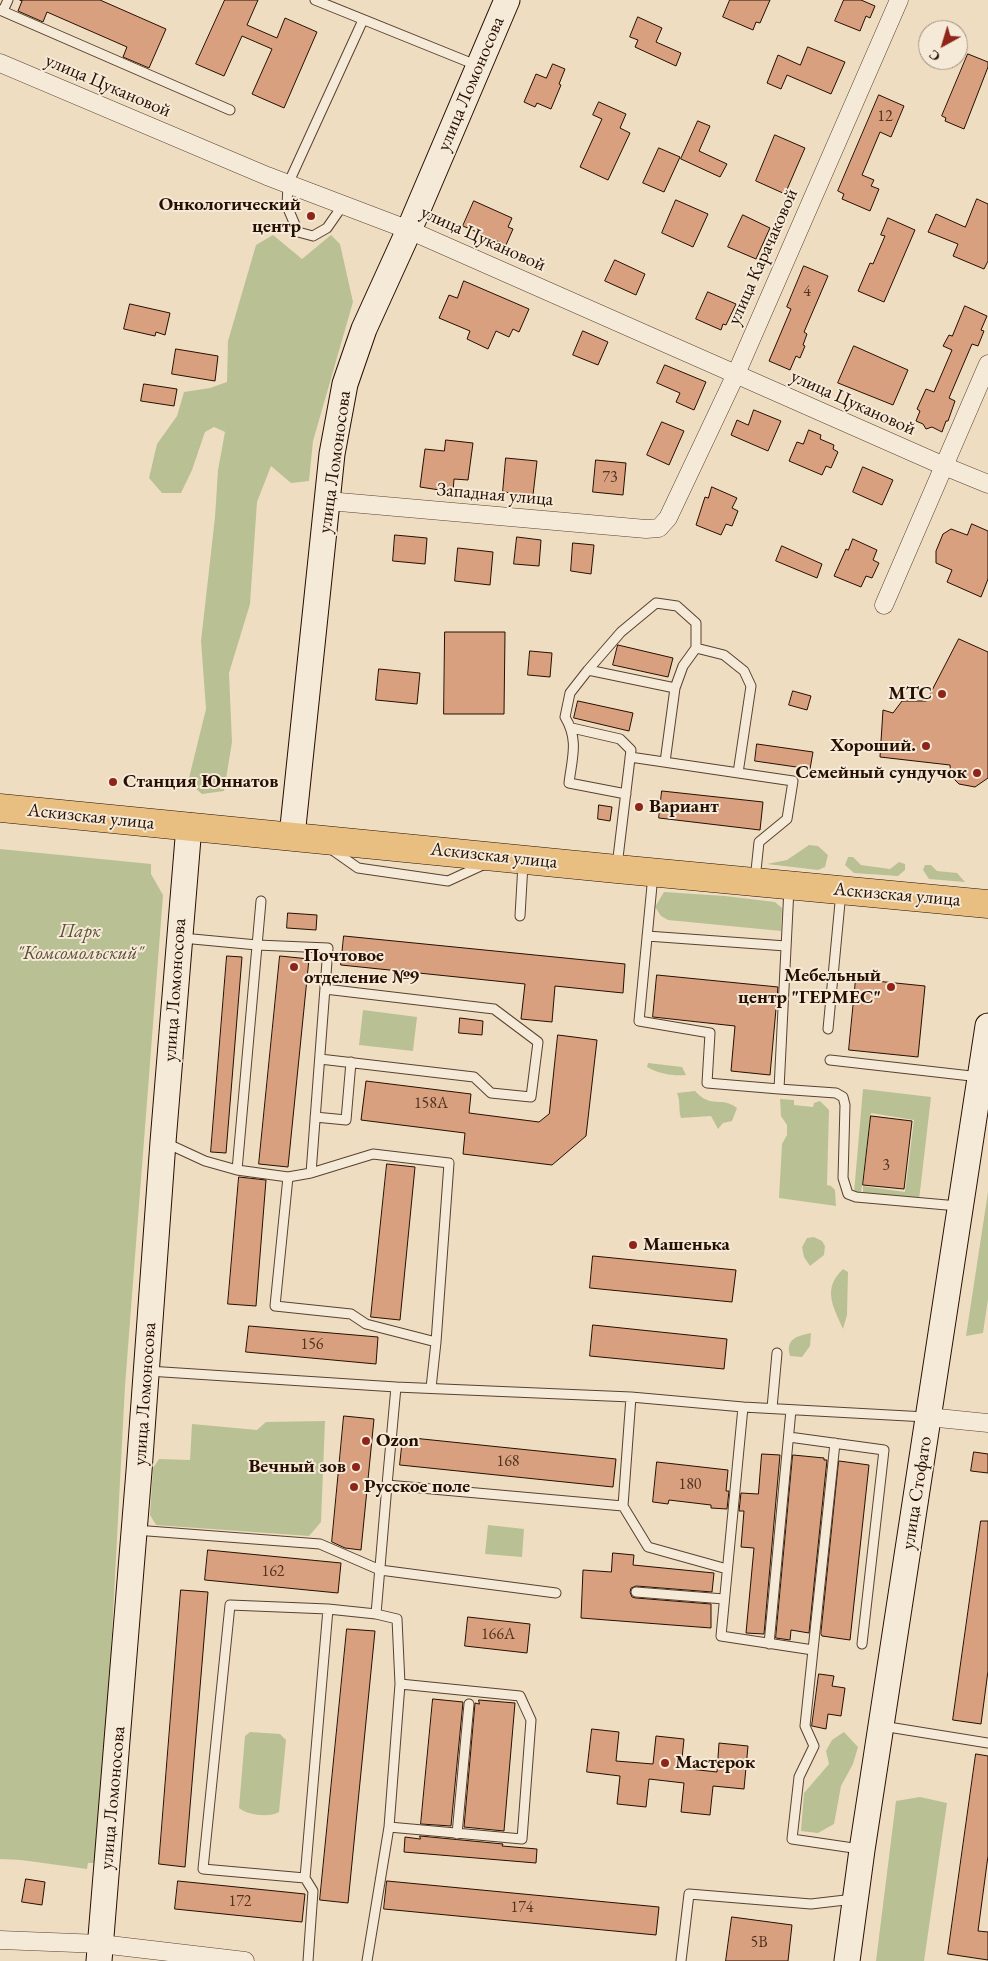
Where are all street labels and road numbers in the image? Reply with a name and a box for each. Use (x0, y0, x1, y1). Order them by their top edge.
street label: улица Ломоносова (432, 13, 510, 155)
street label: улица Цукановой (42, 49, 174, 123)
street label: улица Карачаковой (723, 185, 803, 329)
street label: улица Цукановой (417, 201, 549, 277)
street label: улица Цукановой (787, 365, 919, 441)
street label: улица Ломоносова (314, 389, 356, 535)
street label: Западная улица (436, 479, 554, 511)
street label: Аскизская улица (26, 799, 156, 835)
street label: Аскизская улица (429, 838, 559, 874)
street label: Аскизская улица (833, 878, 961, 912)
street label: улица Ломоносова (159, 917, 191, 1063)
street label: улица Ломоносова (129, 1321, 161, 1467)
street label: улица Стофато (897, 1435, 937, 1551)
street label: улица Ломоносова (95, 1725, 131, 1871)

